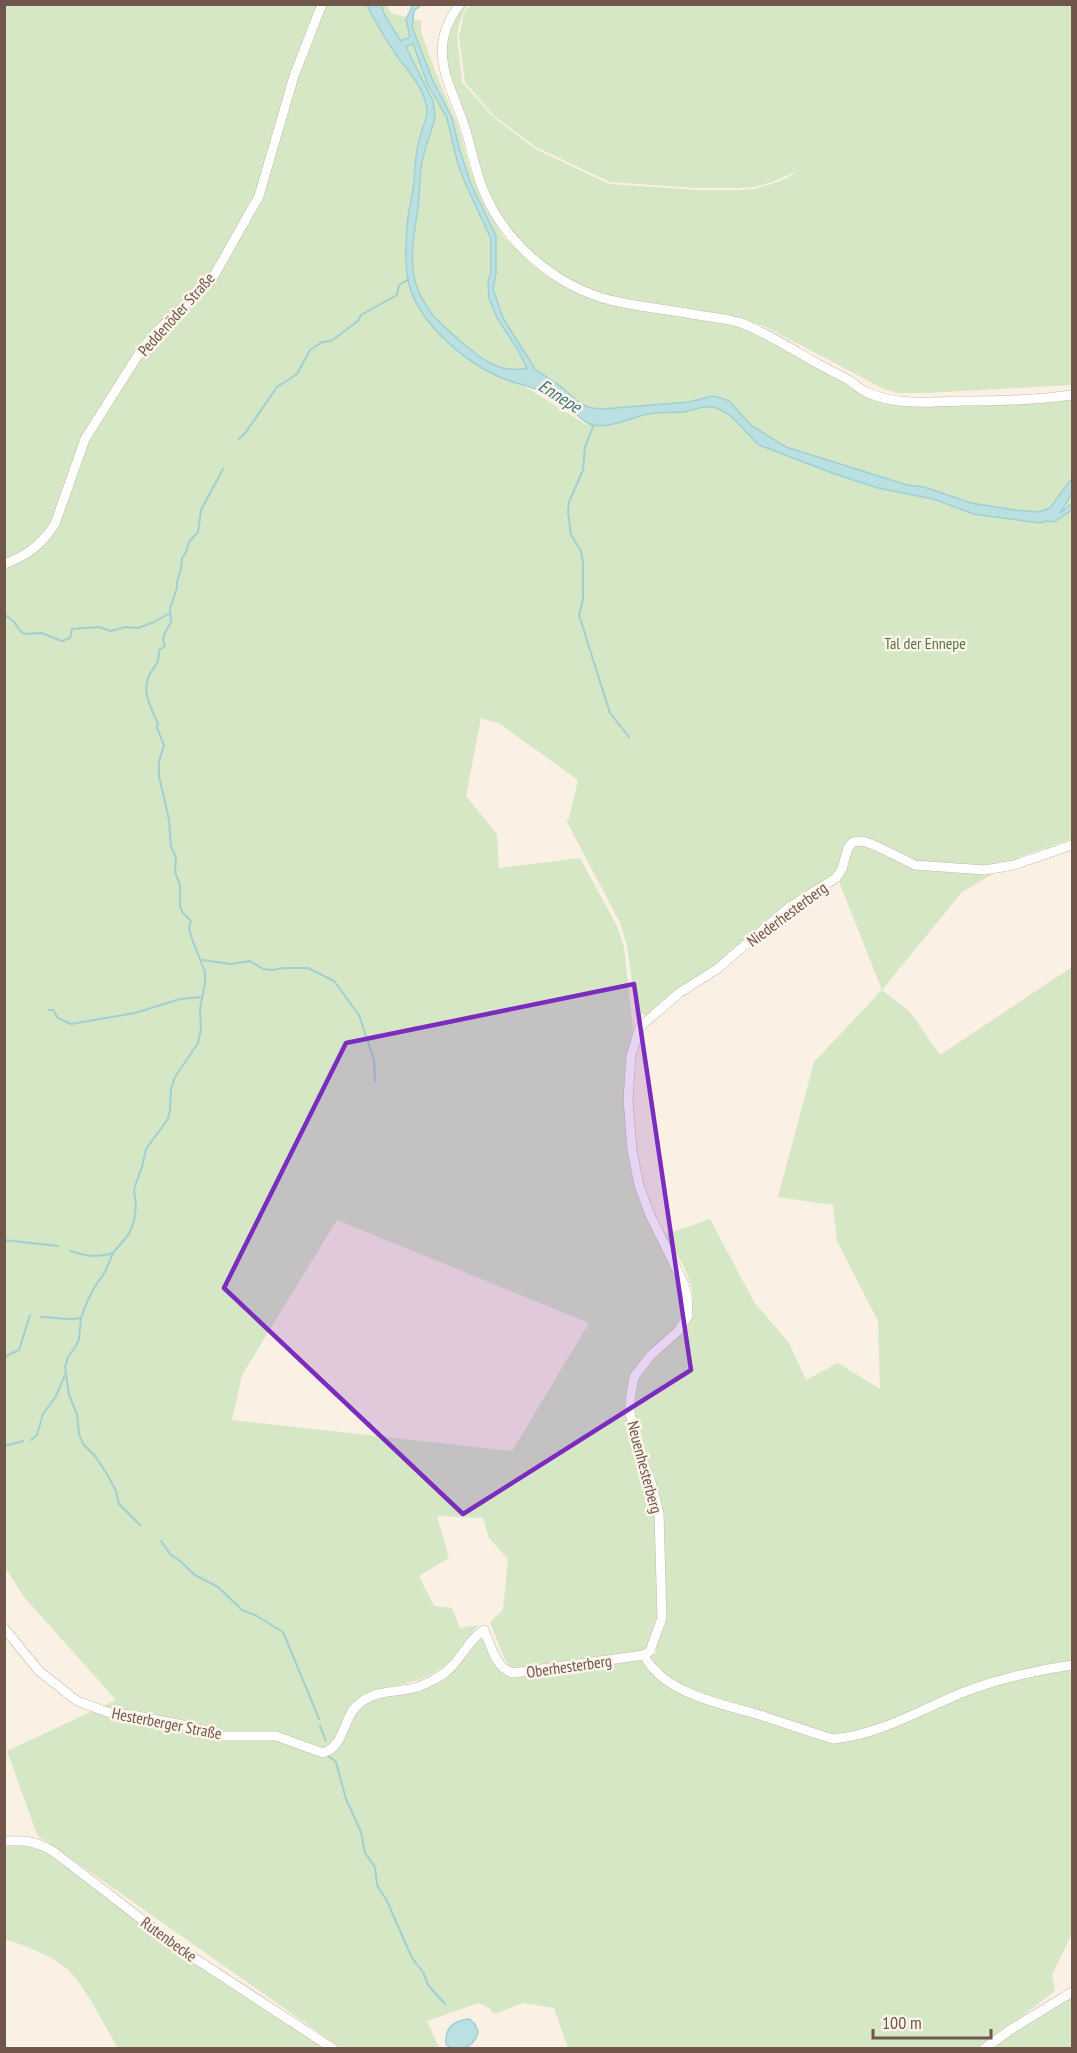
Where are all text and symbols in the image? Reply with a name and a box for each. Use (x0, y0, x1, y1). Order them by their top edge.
street label: Peddenöder Straße (133, 268, 219, 360)
water label: Ennepe (534, 374, 587, 419)
park label: Tal der Ennepe (884, 633, 966, 653)
street label: Niederhesterberg (743, 877, 831, 951)
street label: Neuenhesterberg (623, 1419, 667, 1515)
street label: Oberhesterberg (525, 1650, 613, 1682)
street label: Hesterberger Straße (110, 1703, 224, 1743)
street label: Rutenbecke (137, 1912, 201, 1966)
scale bar (873, 2002, 992, 2040)
text: 100 m (882, 2011, 922, 2034)

